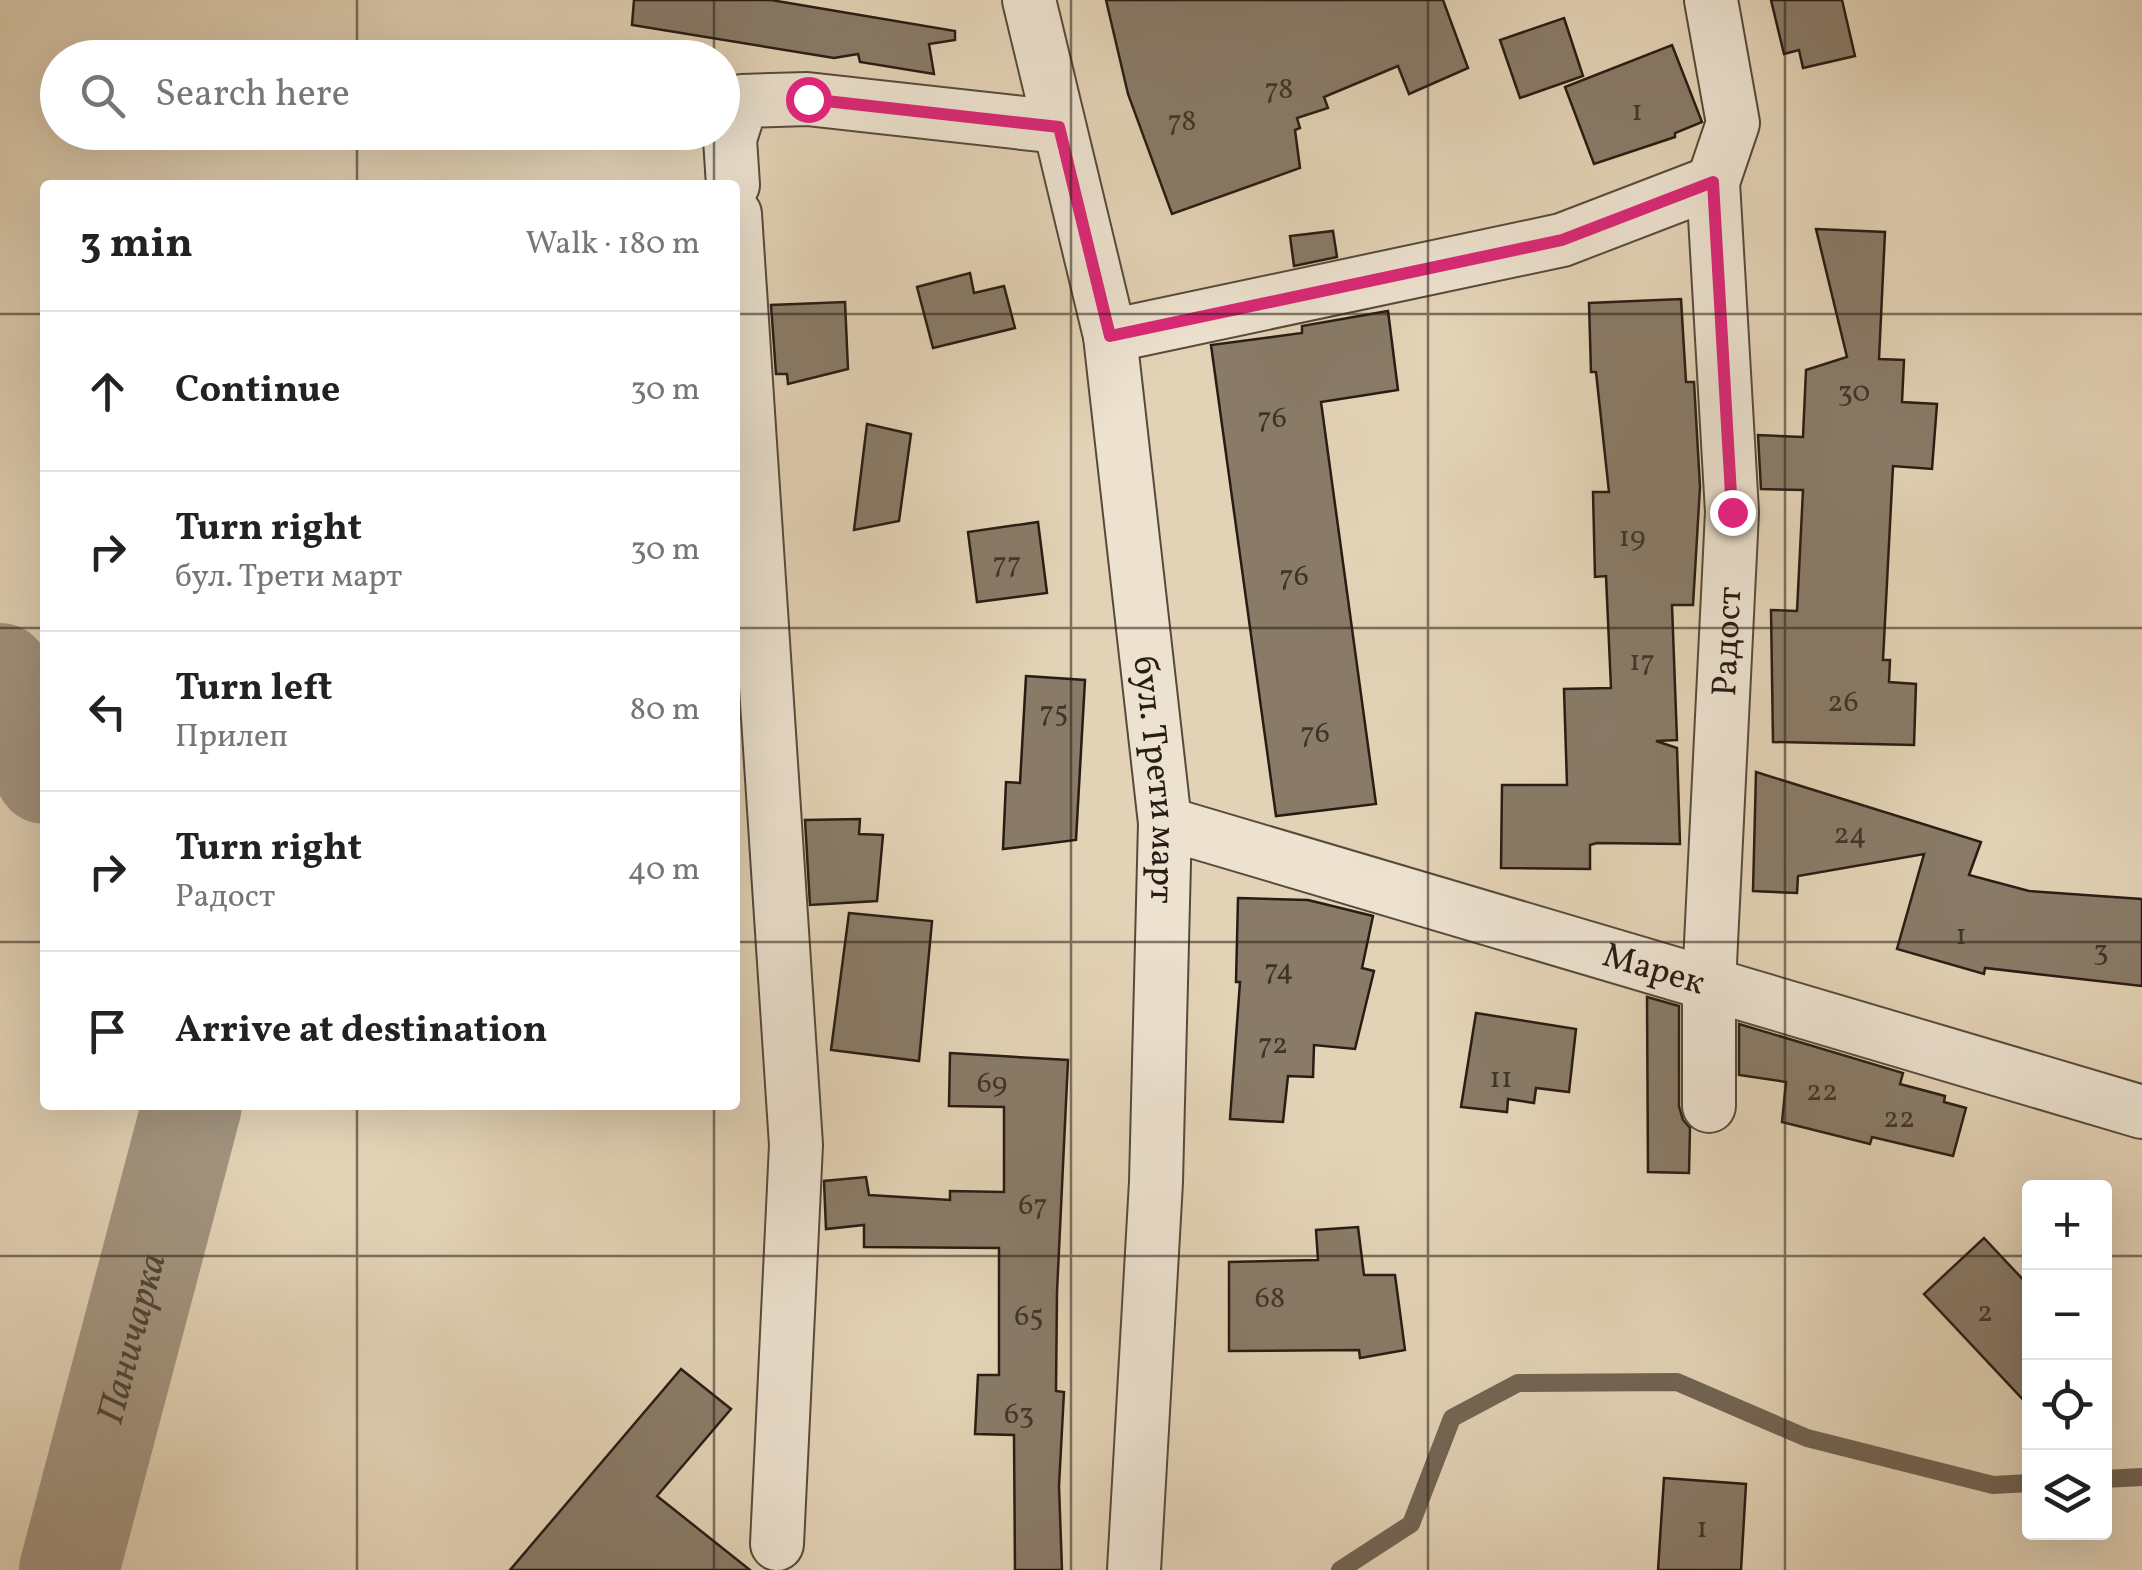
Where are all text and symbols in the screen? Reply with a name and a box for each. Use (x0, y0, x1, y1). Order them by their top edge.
search box (40, 40, 740, 150)
icon: search (75, 68, 130, 123)
text: Search here (155, 69, 350, 122)
house number: 78 (1265, 69, 1293, 111)
route start (786, 77, 832, 123)
house number: 1 (1631, 91, 1643, 133)
house number: 78 (1168, 101, 1196, 143)
text: 3 min (80, 216, 193, 275)
text: Walk · 180 m (526, 223, 700, 267)
icon: ahead (80, 364, 135, 419)
text: Continue (175, 365, 340, 418)
text: 30 m (630, 369, 700, 413)
house number: 30 (1838, 372, 1870, 414)
house number: 76 (1257, 398, 1287, 440)
route end (1710, 490, 1756, 536)
text: Turn right (175, 503, 362, 556)
house number: 19 (1618, 517, 1646, 559)
icon: right (80, 524, 135, 579)
text: 30 m (630, 529, 700, 573)
house number: 77 (992, 543, 1022, 585)
text: бул. Трети март (175, 556, 402, 600)
house number: 76 (1279, 556, 1309, 598)
street label: Радост (1702, 585, 1755, 697)
house number: 17 (1629, 641, 1655, 683)
street label: бул. Трети март (1119, 654, 1186, 904)
text: Turn left (175, 663, 332, 716)
house number: 26 (1827, 682, 1859, 724)
icon: left (80, 684, 135, 739)
text: 80 m (630, 689, 700, 733)
house number: 75 (1040, 692, 1068, 734)
house number: 76 (1300, 713, 1330, 755)
text: Прилеп (175, 716, 288, 760)
house number: 24 (1833, 814, 1867, 856)
text: Turn right (175, 823, 362, 876)
icon: right (80, 844, 135, 899)
text: 40 m (628, 849, 700, 893)
text: Радост (175, 876, 275, 920)
house number: 1 (1955, 915, 1967, 957)
house number: 3 (2093, 931, 2109, 973)
street label: Марек (1596, 933, 1710, 1008)
house number: 74 (1264, 950, 1294, 992)
icon: arrive (80, 1004, 135, 1059)
text: Arrive at destination (175, 1005, 548, 1058)
house number: 72 (1258, 1024, 1288, 1066)
house number: 11 (1489, 1058, 1513, 1100)
house number: 69 (977, 1063, 1007, 1105)
house number: 22 (1806, 1071, 1838, 1113)
house number: 22 (1883, 1098, 1915, 1140)
map controls (2022, 1180, 2112, 1540)
button: + (2022, 1180, 2112, 1270)
house number: 67 (1018, 1185, 1048, 1227)
water label: Паничарка (86, 1248, 182, 1430)
button: − (2022, 1270, 2112, 1360)
house number: 68 (1255, 1278, 1285, 1320)
house number: 2 (1977, 1292, 1993, 1334)
house number: 65 (1014, 1296, 1044, 1338)
button: locate (2022, 1360, 2112, 1450)
house number: 63 (1004, 1394, 1034, 1436)
button: layers (2022, 1450, 2112, 1540)
house number: 1 (1696, 1508, 1708, 1550)

